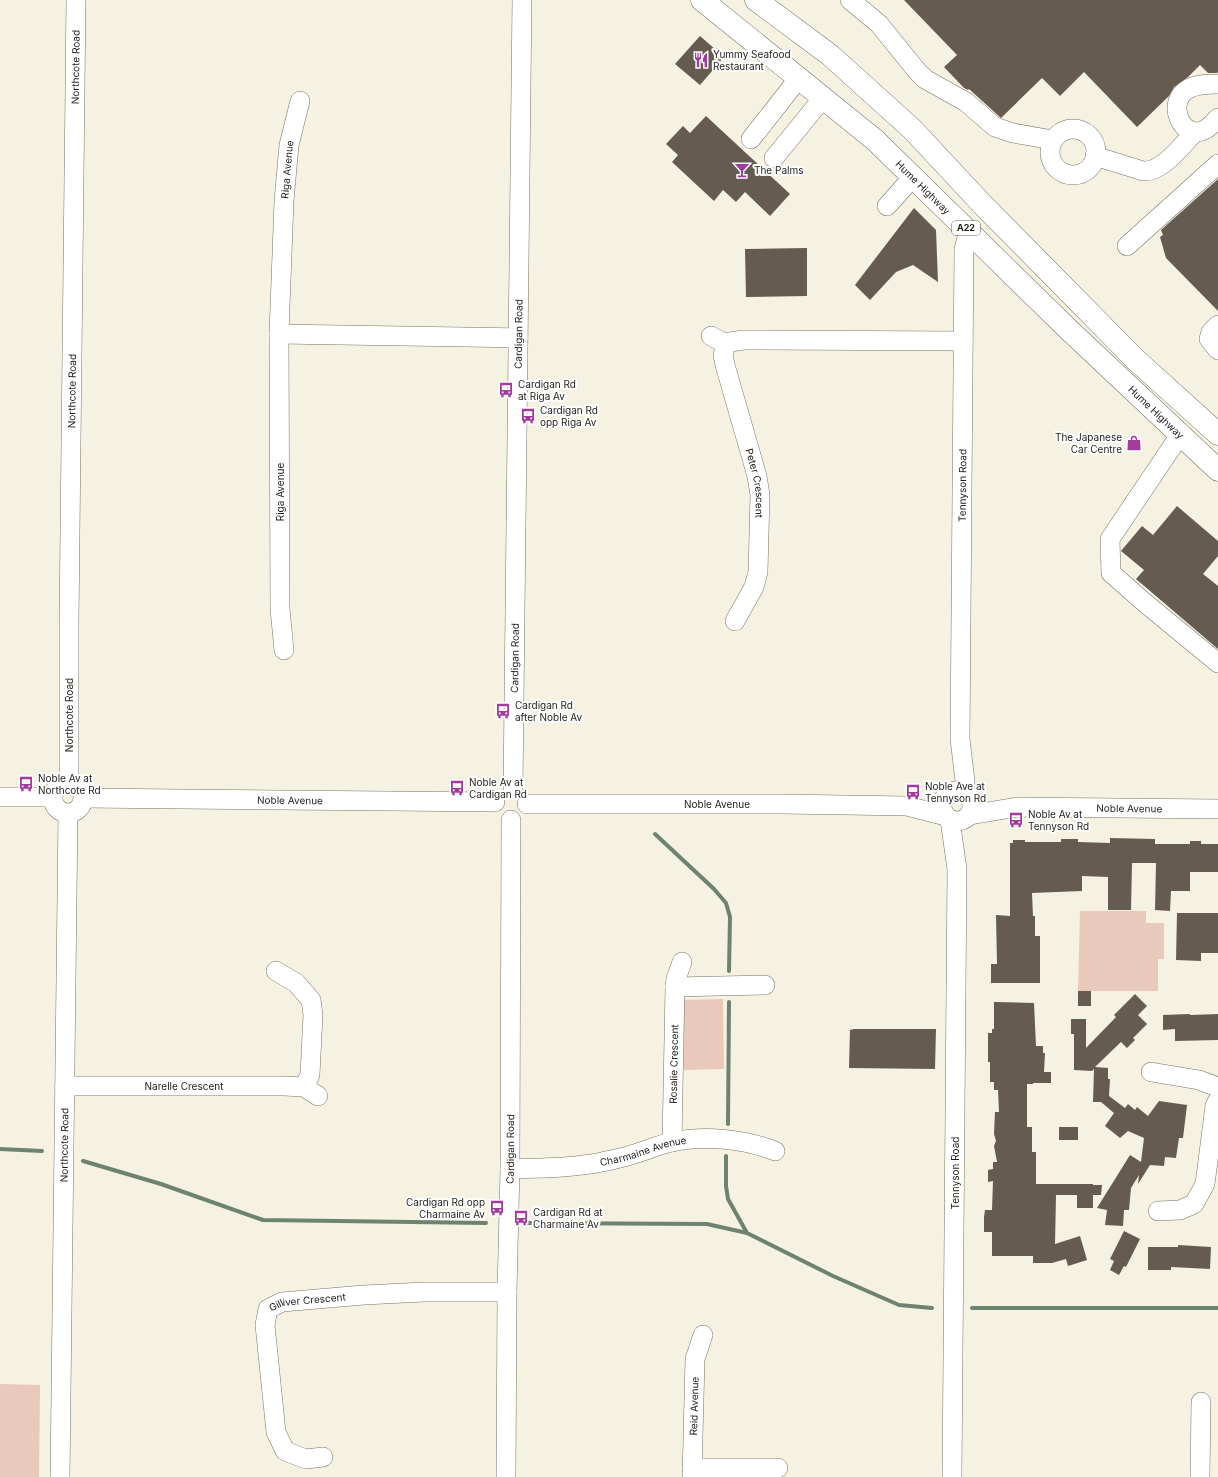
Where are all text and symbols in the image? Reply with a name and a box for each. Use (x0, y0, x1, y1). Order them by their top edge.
street label: Northcote Road (69, 30, 82, 104)
place label: Yummy Seafood Restaurant (713, 48, 791, 72)
restaurant icon: Yummy Seafood Restaurant (692, 51, 710, 69)
street label: Riga Avenue (278, 139, 296, 199)
street label: Hume Highway (893, 158, 953, 217)
bar icon: The Palms (733, 161, 751, 179)
place label: The Palms (754, 164, 803, 176)
road number: A22 (952, 221, 980, 235)
street label: Cardigan Road (512, 299, 525, 369)
street label: Northcote Road (65, 354, 78, 428)
place label: Cardigan Rd at Riga Av (518, 378, 576, 402)
bus stop icon: Cardigan Rd at Riga Av (497, 381, 515, 399)
street label: Hume Highway (1126, 383, 1187, 441)
place label: Cardigan Rd opp Riga Av (540, 404, 598, 428)
bus stop icon: Cardigan Rd opp Riga Av (519, 407, 537, 425)
place label: The Japanese Car Centre (1055, 431, 1122, 455)
shop icon: The Japanese Car Centre (1125, 434, 1143, 452)
street label: Peter Crescent (743, 447, 766, 519)
street label: Tennyson Road (956, 449, 968, 522)
street label: Riga Avenue (274, 463, 286, 521)
street label: Cardigan Road (508, 623, 521, 693)
street label: Northcote Road (63, 678, 75, 752)
place label: Cardigan Rd after Noble Av (515, 699, 582, 723)
bus stop icon: Cardigan Rd after Noble Av (494, 702, 512, 720)
place label: Noble Av at Northcote Rd (38, 772, 101, 796)
bus stop icon: Noble Av at Northcote Rd (17, 775, 35, 793)
place label: Noble Av at Cardigan Rd (469, 776, 527, 800)
bus stop icon: Noble Av at Cardigan Rd (448, 779, 466, 797)
place label: Noble Ave at Tennyson Rd (925, 780, 986, 804)
bus stop icon: Noble Ave at Tennyson Rd (904, 783, 922, 801)
street label: Noble Avenue (257, 794, 323, 806)
street label: Noble Avenue (684, 798, 750, 810)
street label: Noble Avenue (1096, 802, 1163, 814)
place label: Noble Av at Tennyson Rd (1028, 808, 1089, 832)
bus stop icon: Noble Av at Tennyson Rd (1007, 811, 1025, 829)
street label: Rosalie Crescent (667, 1023, 680, 1104)
street label: Narelle Crescent (145, 1080, 224, 1092)
street label: Northcote Road (58, 1108, 70, 1182)
street label: Cardigan Road (504, 1114, 516, 1184)
street label: Charmaine Avenue (599, 1134, 687, 1168)
street label: Tennyson Road (949, 1137, 961, 1209)
place label: Cardigan Rd opp Charmaine Av (406, 1196, 485, 1220)
bus stop icon: Cardigan Rd opp Charmaine Av (488, 1199, 506, 1217)
place label: Cardigan Rd at Charmaine Av (533, 1206, 603, 1230)
bus stop icon: Cardigan Rd at Charmaine Av (512, 1209, 530, 1227)
street label: Gilliver Crescent (267, 1291, 347, 1314)
street label: Reid Avenue (687, 1376, 701, 1436)

